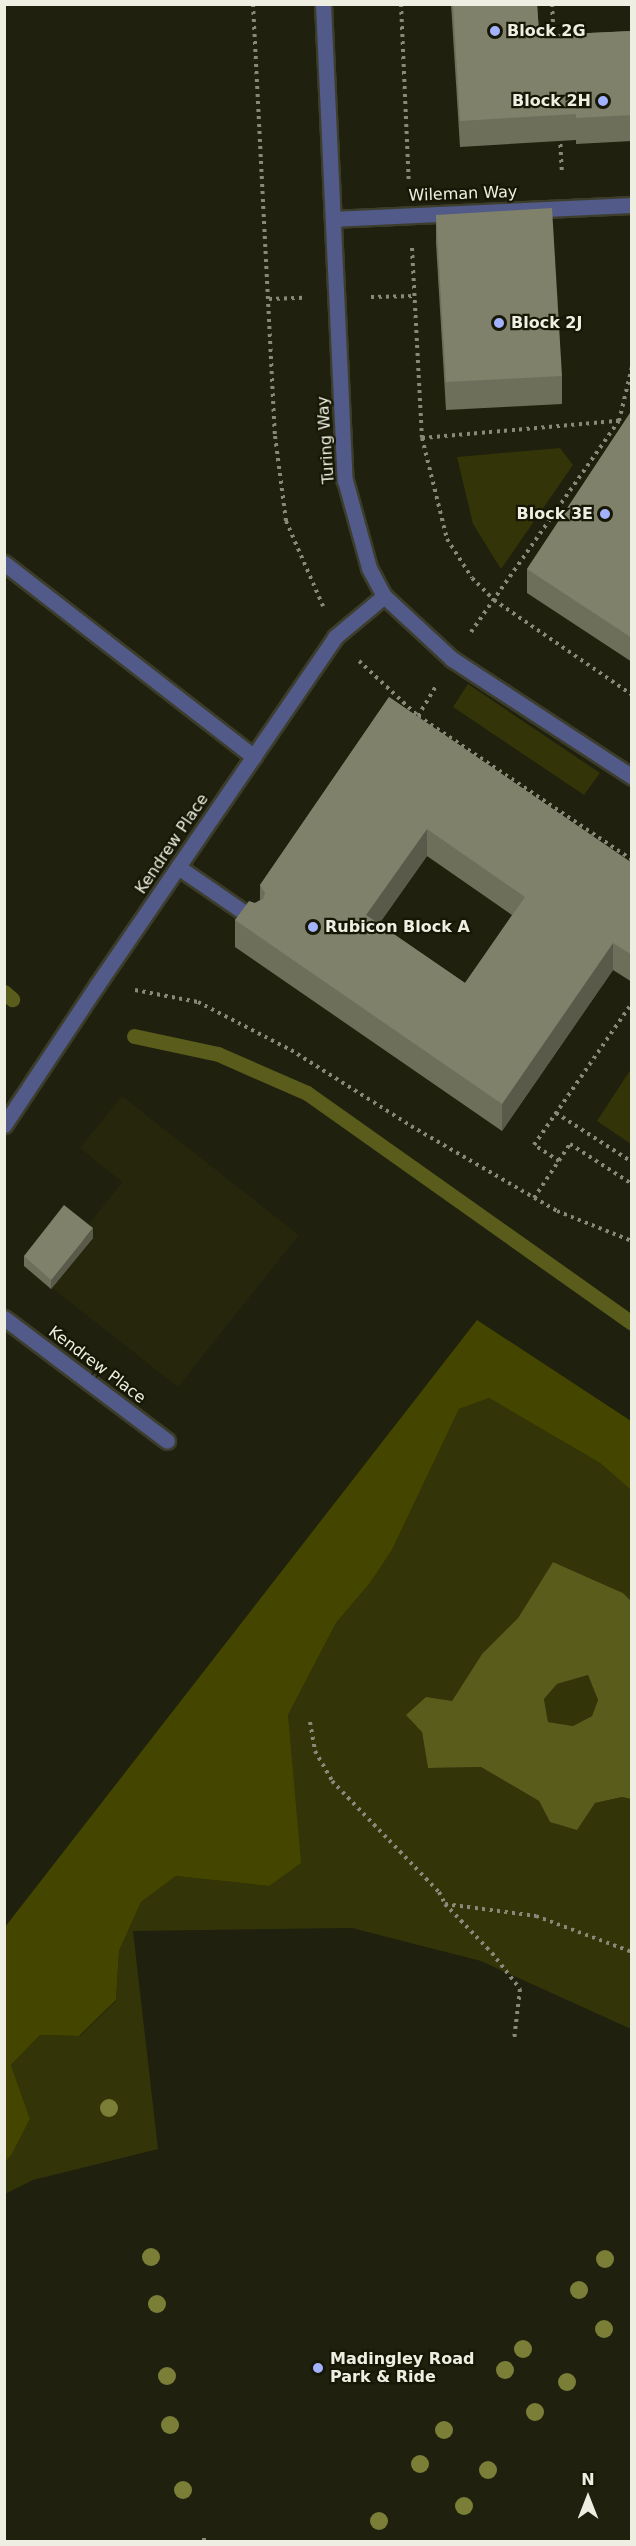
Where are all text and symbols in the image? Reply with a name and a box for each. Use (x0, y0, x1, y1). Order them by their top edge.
place label: Block 2G (507, 21, 586, 41)
marker: Block 2G (488, 24, 502, 38)
place label: Block 2H (512, 91, 591, 111)
marker: Block 2H (596, 94, 610, 108)
street label: Wileman Way (408, 183, 518, 205)
place label: Block 2J (511, 313, 582, 333)
marker: Block 2J (492, 316, 506, 330)
street label: Turing Way (313, 395, 339, 485)
place label: Block 3E (517, 504, 593, 524)
marker: Block 3E (598, 507, 612, 521)
street label: Kendrew Place (131, 790, 213, 898)
place label: Rubicon Block A (325, 917, 470, 937)
marker: Rubicon Block A (306, 920, 320, 934)
street label: Kendrew Place (45, 1322, 149, 1408)
place label: Madingley Road Park & Ride (330, 2349, 474, 2387)
marker: Madingley Road Park & Ride (311, 2361, 325, 2375)
north arrow (558, 2468, 618, 2528)
text: N (581, 2470, 595, 2489)

